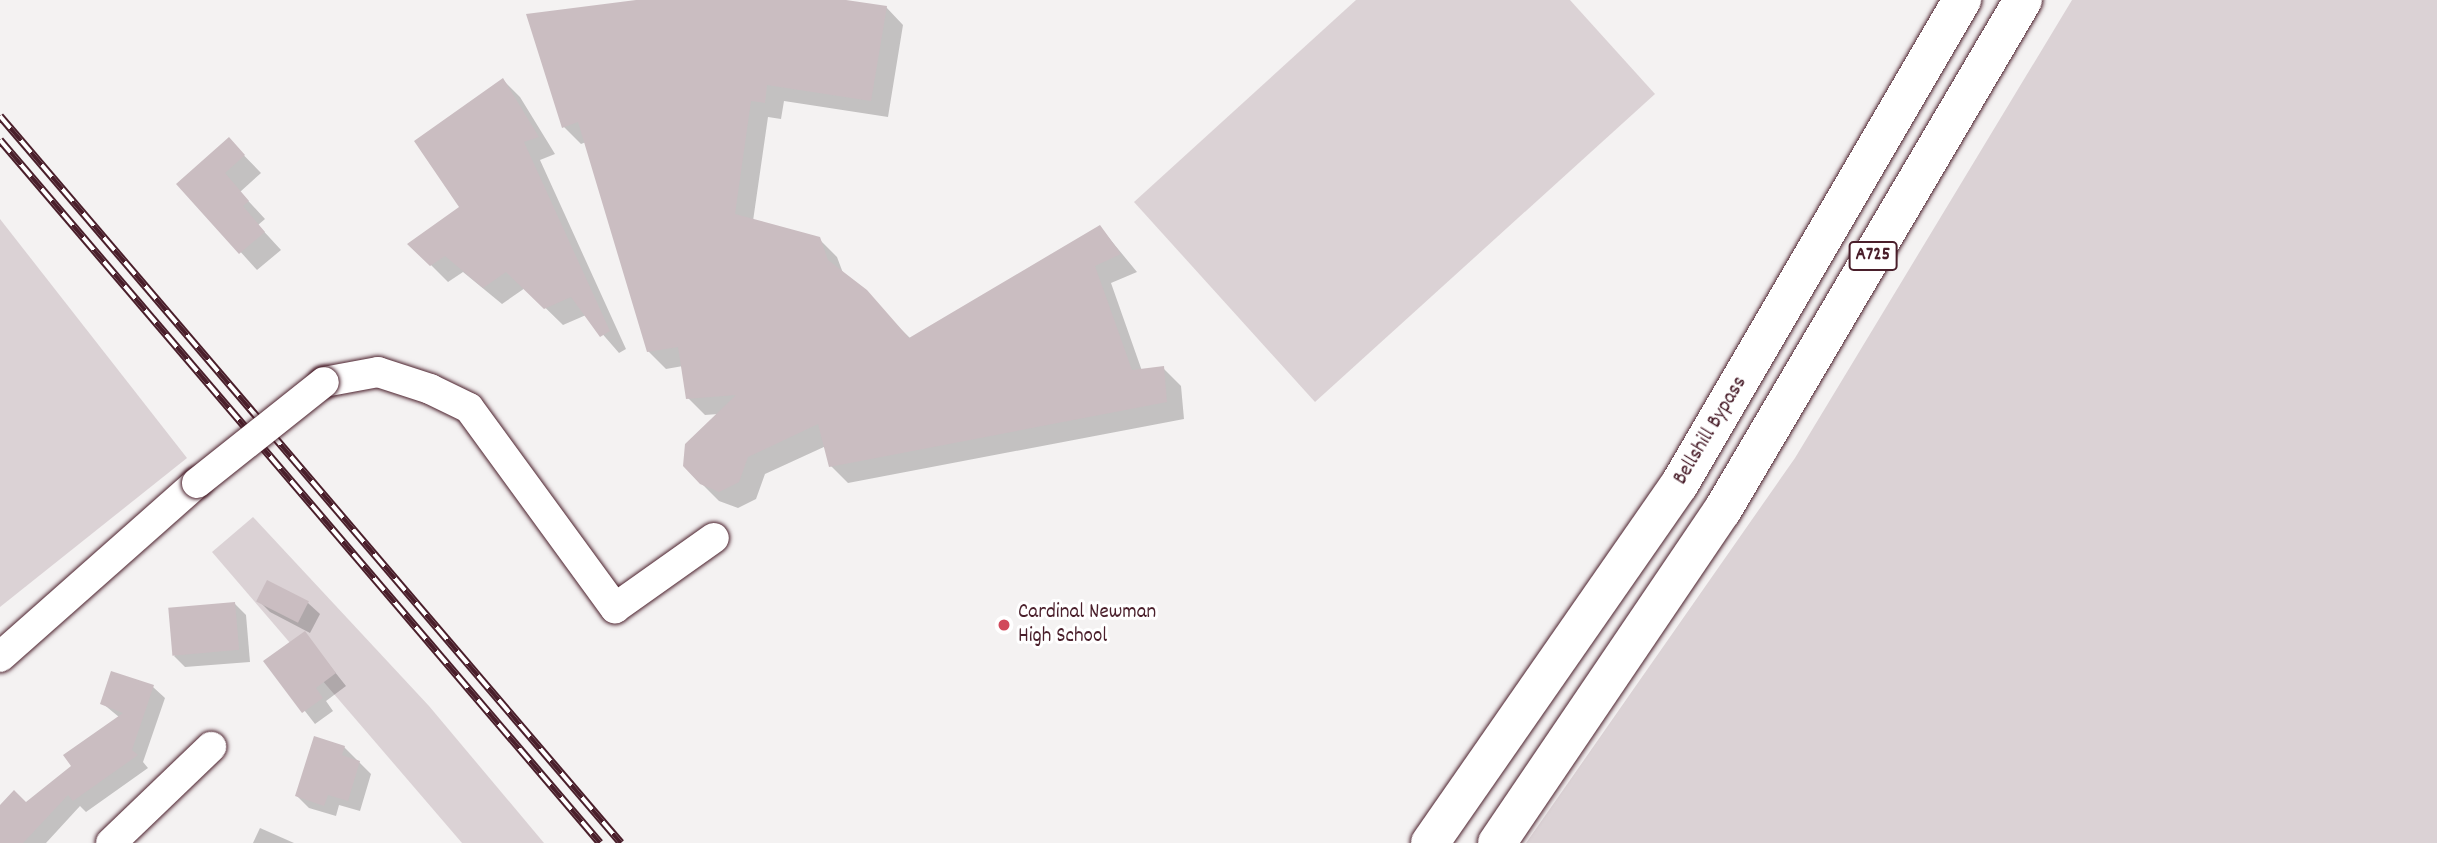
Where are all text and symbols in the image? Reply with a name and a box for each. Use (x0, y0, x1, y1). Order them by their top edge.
road number: A725 (1848, 240, 1898, 272)
street label: Bellshill Bypass (1669, 372, 1753, 490)
place label: Cardinal Newman High School (1018, 600, 1156, 650)
marker: Cardinal Newman High School (996, 617, 1012, 633)

